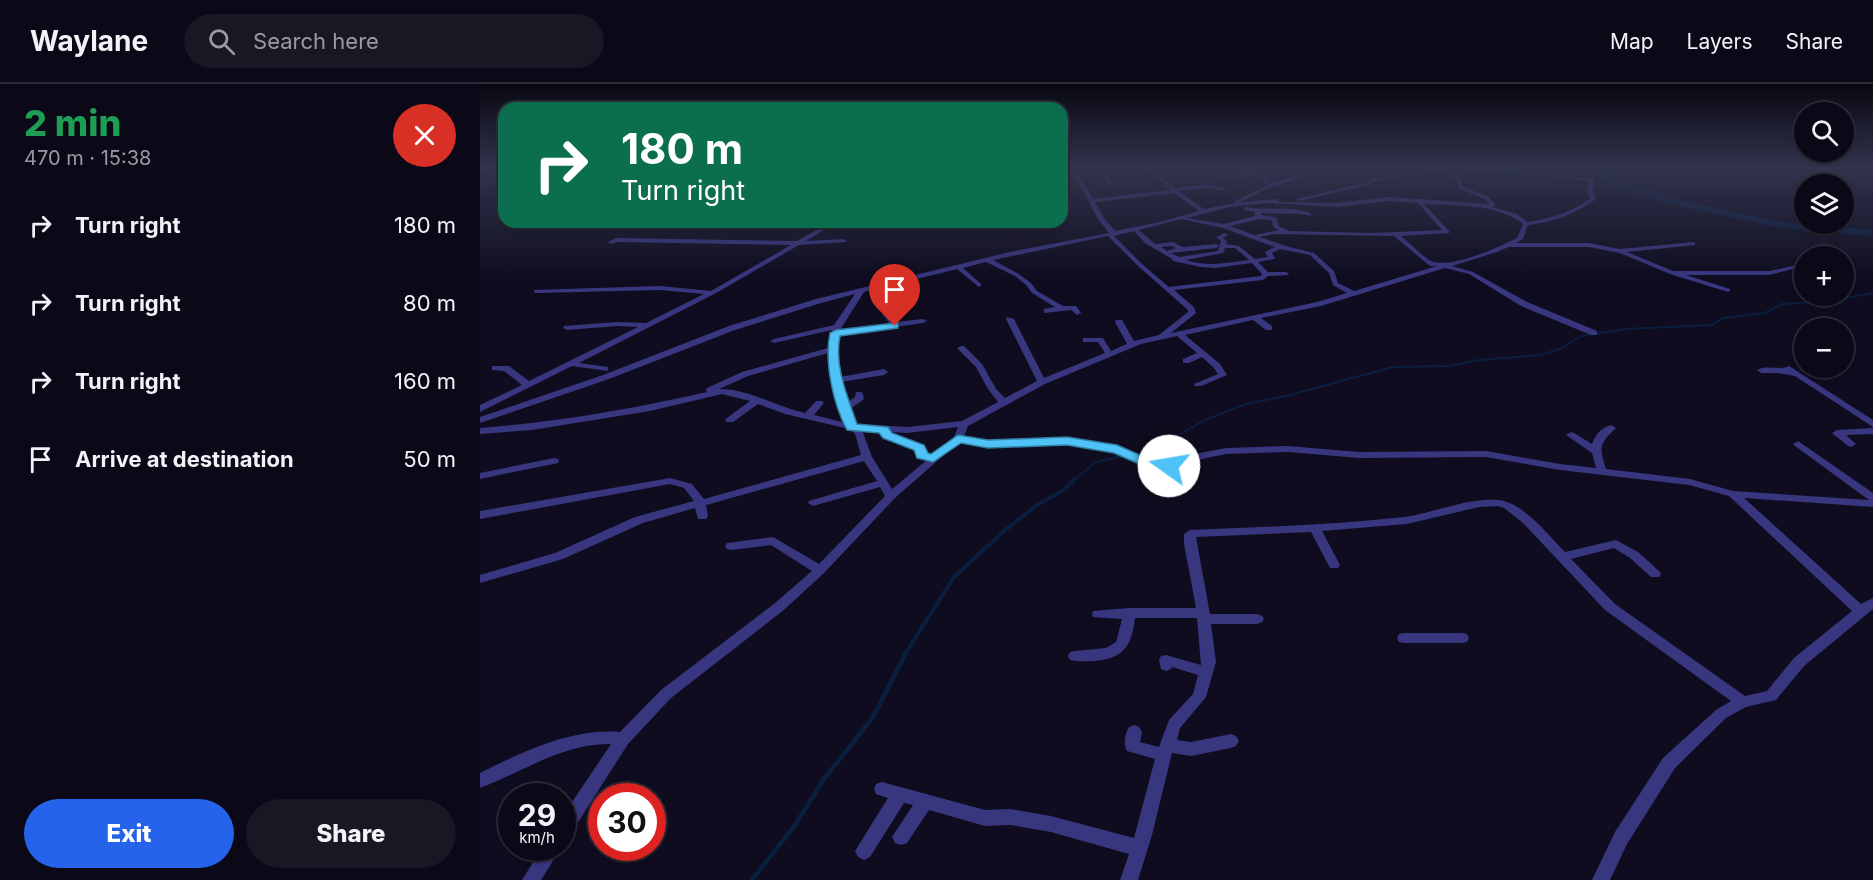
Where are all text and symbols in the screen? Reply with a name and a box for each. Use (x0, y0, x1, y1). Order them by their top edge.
search box (184, 14, 604, 68)
text: Waylane (30, 24, 148, 58)
icon: search (205, 25, 238, 58)
text: Search here (253, 28, 379, 54)
text: Map (1610, 29, 1654, 54)
text: Layers (1687, 29, 1753, 54)
text: Share (1786, 29, 1843, 54)
text: 2 min (24, 101, 121, 145)
map controls (1794, 102, 1854, 378)
button: search (1794, 102, 1854, 162)
button: close (393, 104, 456, 167)
text: 180 m (621, 123, 743, 174)
icon: right (522, 126, 600, 204)
text: 470 m · 15:38 (24, 146, 151, 170)
text: Turn right (621, 174, 745, 207)
button: layers (1794, 174, 1854, 234)
icon: right (24, 209, 57, 242)
text: Turn right (75, 212, 181, 238)
text: 180 m (394, 212, 456, 238)
button: + (1794, 246, 1854, 306)
pin (869, 264, 920, 326)
icon: arrive (878, 273, 911, 306)
icon: right (24, 287, 57, 320)
text: Turn right (75, 290, 181, 316)
text: 80 m (403, 290, 456, 316)
button: − (1794, 318, 1854, 378)
icon: right (24, 365, 57, 398)
text: Turn right (75, 368, 181, 394)
text: 160 m (394, 368, 456, 394)
position arrow (1137, 434, 1201, 498)
icon: arrive (24, 443, 57, 476)
text: Arrive at destination (75, 446, 294, 472)
text: 50 m (403, 446, 456, 472)
speed limit sign: 30 (588, 783, 666, 861)
text: 29 (518, 797, 556, 833)
button: Exit (24, 799, 234, 868)
button: Share (246, 799, 456, 868)
text: km/h (519, 828, 555, 847)

